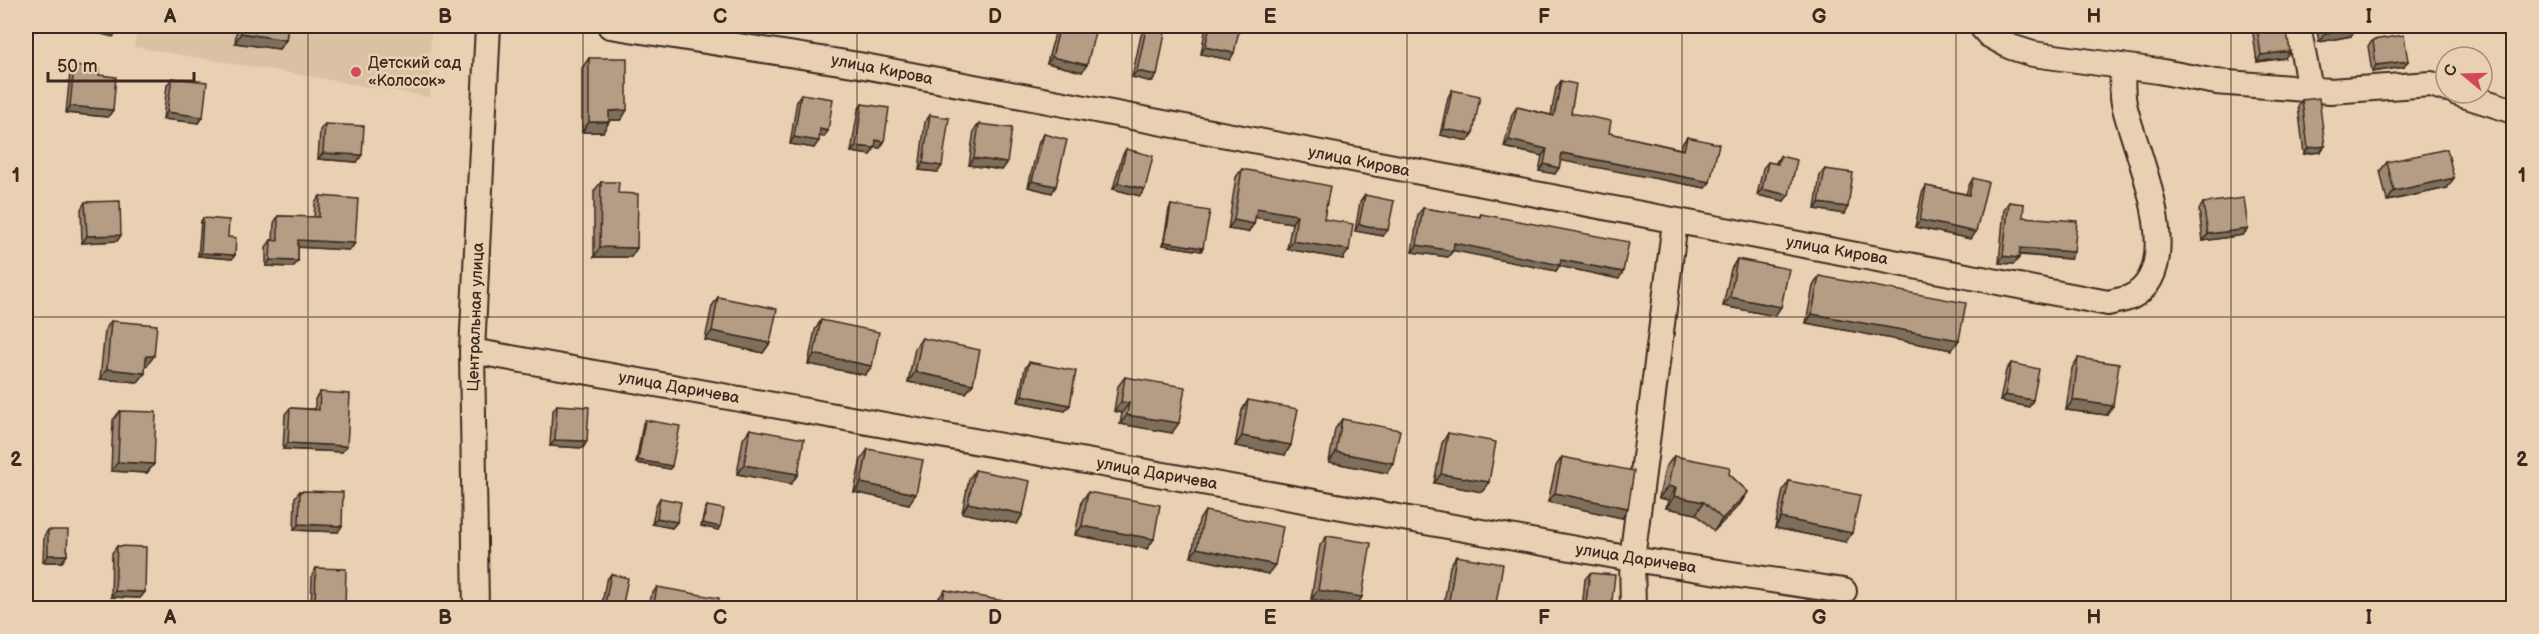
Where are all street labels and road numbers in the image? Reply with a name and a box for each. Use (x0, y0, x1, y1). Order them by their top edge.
street label: улица Кирова (830, 51, 935, 89)
street label: улица Кирова (1307, 143, 1412, 181)
street label: улица Кирова (1785, 233, 1890, 269)
street label: Центральная улица (464, 242, 488, 392)
street label: улица Даричева (617, 368, 741, 408)
street label: улица Даричева (1095, 454, 1219, 494)
street label: улица Даричева (1574, 540, 1698, 578)

